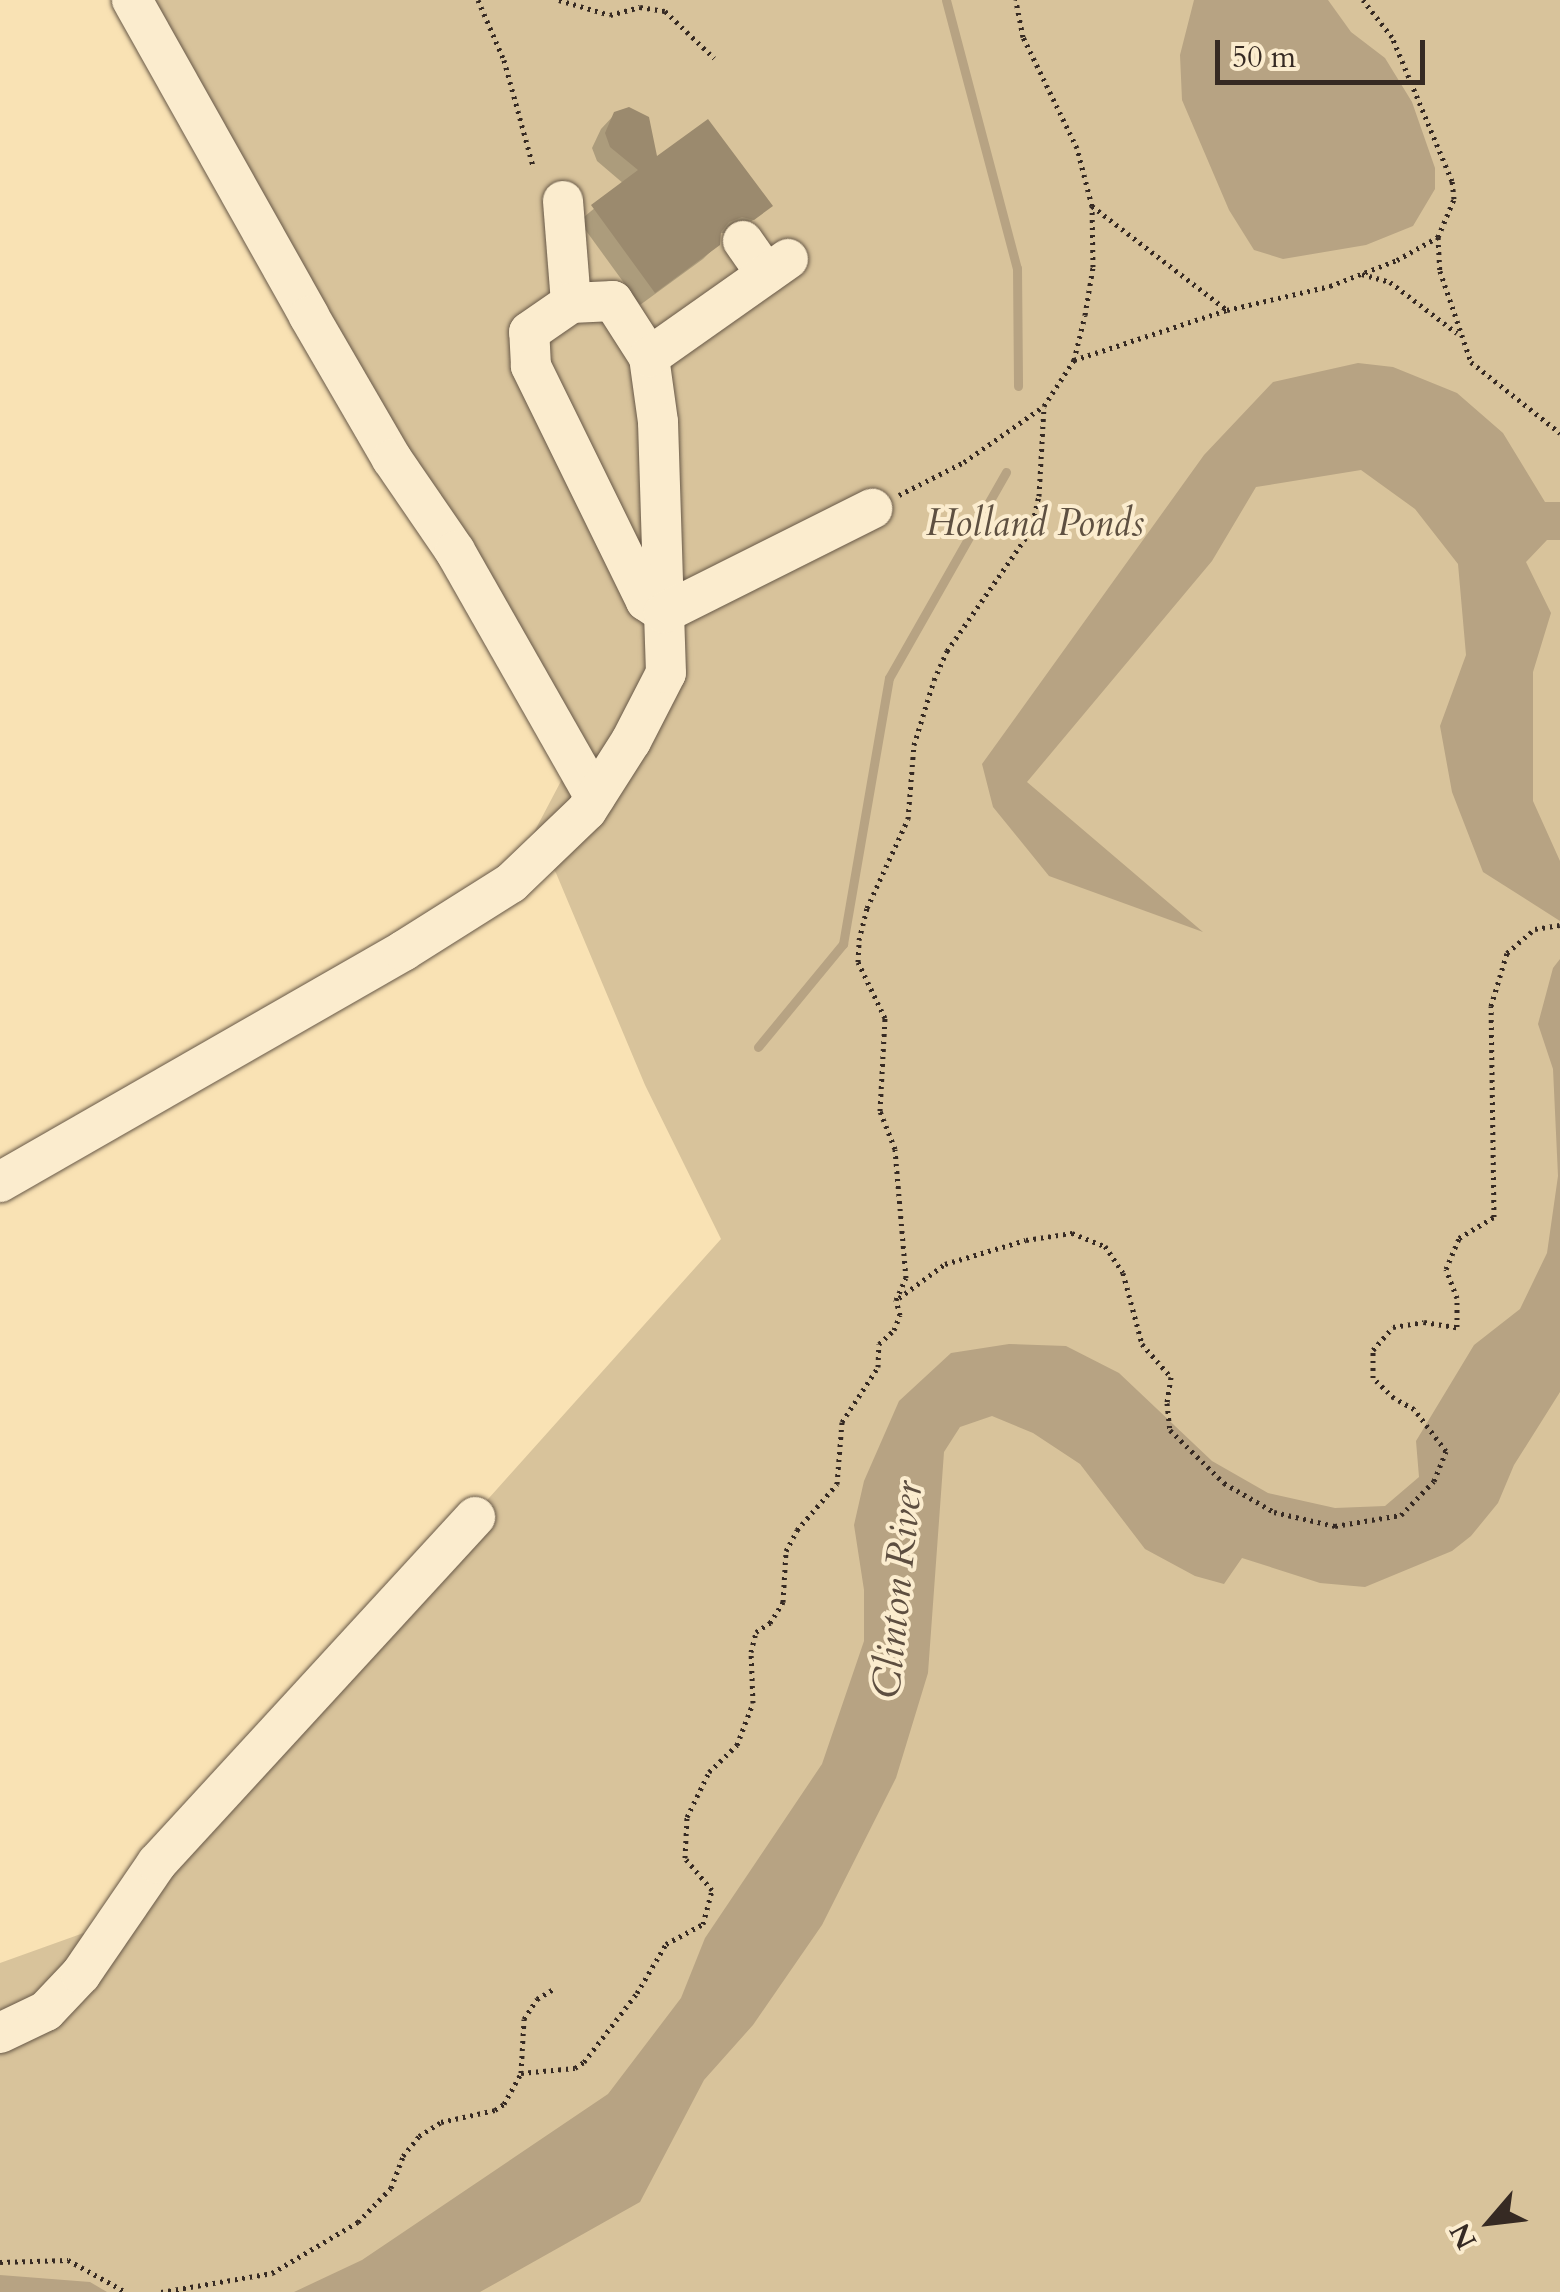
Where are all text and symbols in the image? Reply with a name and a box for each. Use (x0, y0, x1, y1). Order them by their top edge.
scale bar (1220, 20, 1430, 82)
text: 50 m (1232, 37, 1296, 78)
park label: Holland Ponds (926, 501, 1144, 547)
water label: Clinton River (863, 1479, 933, 1701)
north arrow (1440, 2172, 1540, 2272)
text: N (1441, 2216, 1486, 2256)

